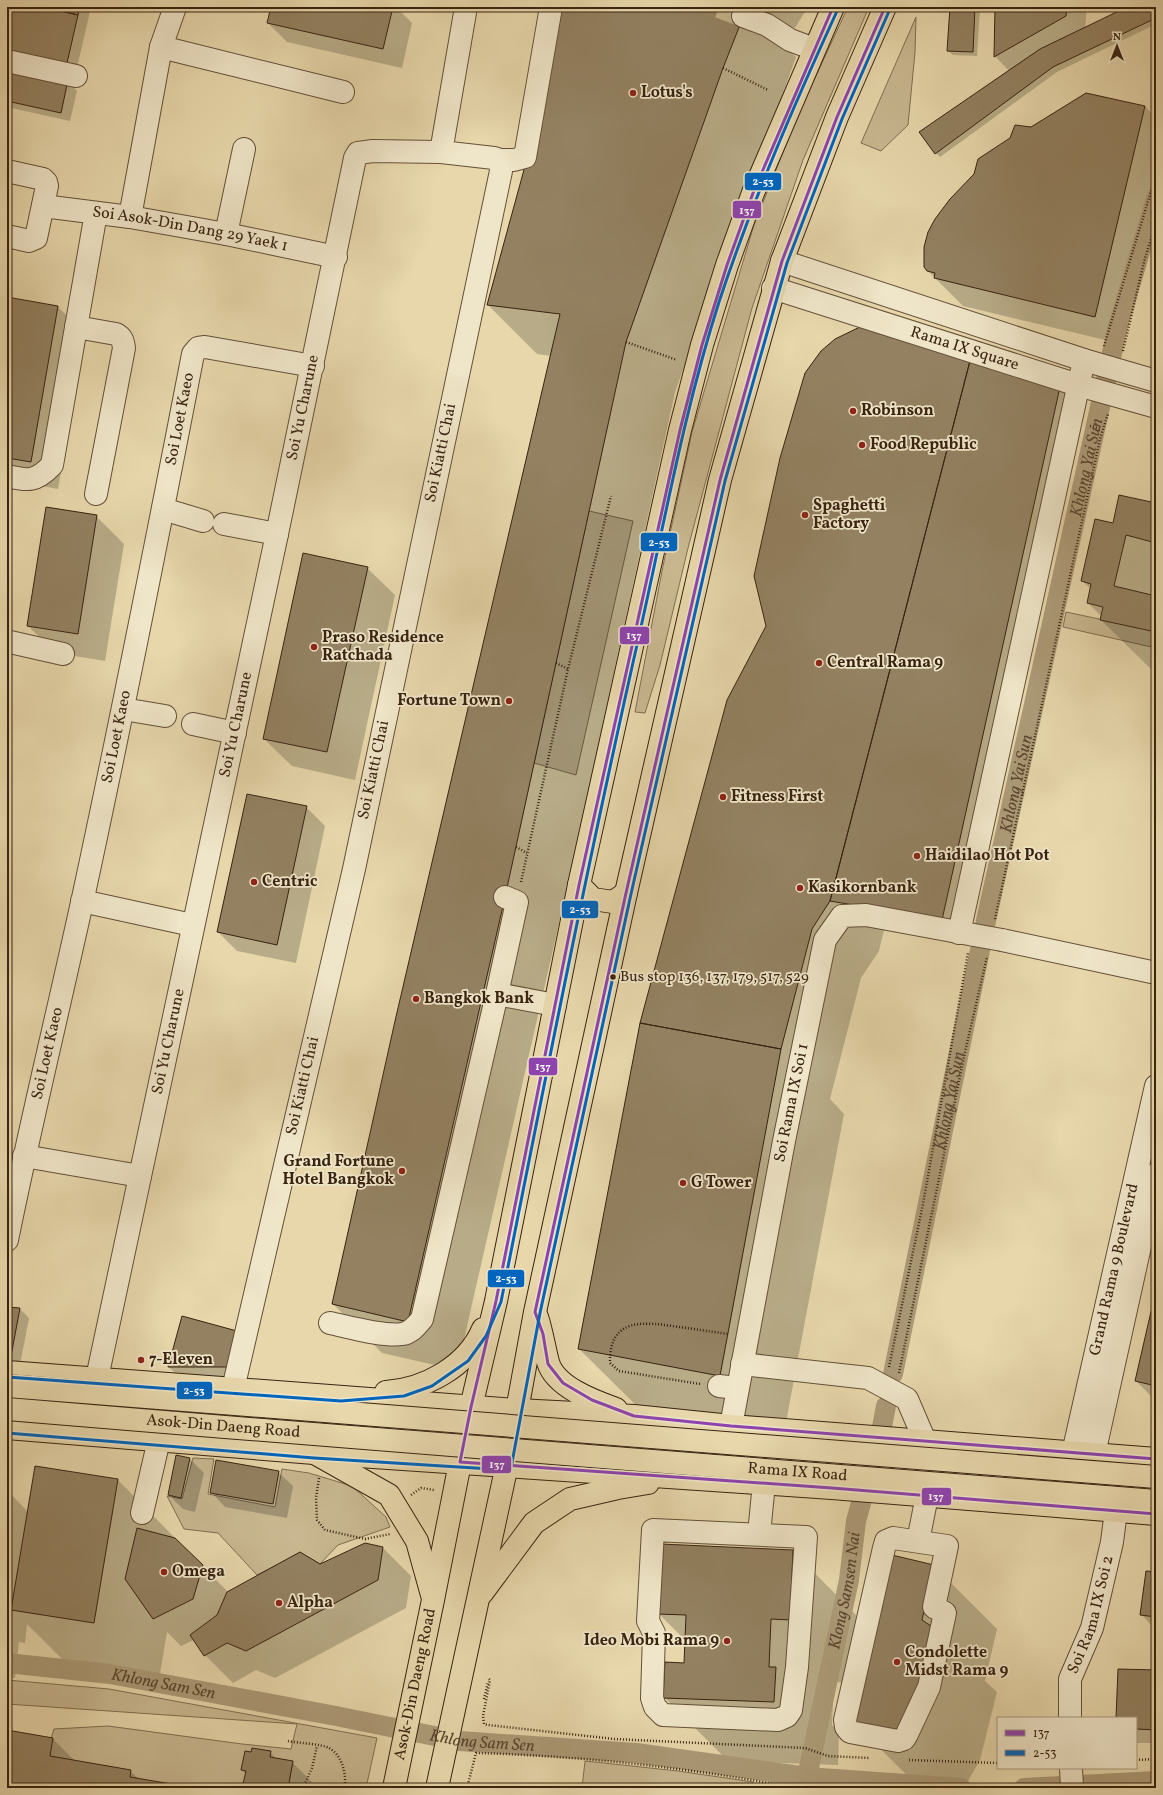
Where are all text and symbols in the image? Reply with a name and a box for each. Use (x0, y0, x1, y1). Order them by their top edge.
north arrow (1097, 26, 1137, 66)
text: N (1113, 30, 1121, 45)
place label: Lotus's (641, 82, 693, 104)
marker: Lotus's (628, 88, 638, 98)
line badge: 2-53 (744, 172, 782, 191)
text: 2-53 (752, 175, 774, 190)
line badge: 137 (732, 200, 762, 219)
street label: Soi Asok-Din Dang 29 Yaek 1 (91, 201, 290, 258)
text: 137 (739, 204, 755, 219)
street label: Rama IX Square (907, 321, 1022, 376)
street label: Soi Yu Charune (282, 353, 325, 462)
street label: Soi Loet Kaeo (161, 371, 200, 467)
place label: Robinson (861, 400, 934, 422)
street label: Soi Kiatti Chai (420, 401, 462, 504)
marker: Robinson (848, 406, 858, 416)
water label: Khlong Yai Sun (1065, 416, 1109, 519)
place label: Food Republic (870, 434, 977, 456)
marker: Food Republic (857, 440, 867, 450)
place label: Spaghetti Factory (813, 495, 886, 535)
marker: Spaghetti Factory (800, 510, 810, 520)
line badge: 2-53 (640, 532, 678, 552)
text: 2-53 (648, 536, 670, 551)
line badge: 137 (619, 626, 650, 645)
place label: Praso Residence Ratchada (322, 627, 444, 667)
text: 137 (626, 629, 642, 644)
marker: Praso Residence Ratchada (309, 642, 319, 652)
place label: Central Rama 9 (827, 652, 943, 674)
marker: Central Rama 9 (814, 658, 824, 668)
street label: Soi Yu Charune (214, 670, 258, 779)
street label: Soi Loet Kaeo (97, 689, 137, 785)
place label: Fortune Town (397, 690, 501, 712)
marker: Fortune Town (504, 696, 514, 706)
street label: Soi Kiatti Chai (353, 718, 395, 821)
water label: Khlong Yai Sun (994, 732, 1038, 835)
place label: Fitness First (731, 786, 823, 808)
marker: Fitness First (718, 792, 728, 802)
place label: Haidilao Hot Pot (925, 845, 1049, 867)
marker: Haidilao Hot Pot (912, 851, 922, 861)
place label: Centric (262, 871, 318, 893)
marker: Centric (249, 877, 259, 887)
place label: Kasikornbank (808, 877, 917, 899)
marker: Kasikornbank (795, 883, 805, 893)
line badge: 2-53 (561, 900, 599, 919)
text: 2-53 (569, 903, 591, 918)
place label: Bus stop 136, 137, 179, 517, 529 (620, 967, 809, 988)
marker: Bus stop 136, 137, 179, 517, 529 (608, 972, 618, 982)
street label: Soi Yu Charune (147, 987, 191, 1096)
place label: Bangkok Bank (424, 988, 534, 1010)
marker: Bangkok Bank (411, 994, 421, 1004)
street label: Soi Loet Kaeo (27, 1005, 69, 1102)
street label: Soi Kiatti Chai (281, 1034, 325, 1137)
street label: Soi Rama IX Soi 1 (769, 1041, 815, 1164)
water label: Khlong Yai Sun (928, 1049, 970, 1152)
line badge: 137 (528, 1057, 558, 1076)
text: 137 (535, 1060, 551, 1075)
place label: Grand Fortune Hotel Bangkok (283, 1151, 394, 1191)
marker: Grand Fortune Hotel Bangkok (397, 1166, 407, 1176)
place label: G Tower (691, 1172, 752, 1194)
marker: G Tower (678, 1178, 688, 1188)
street label: Grand Rama 9 Boulevard (1084, 1181, 1145, 1358)
line badge: 2-53 (487, 1269, 525, 1288)
text: 2-53 (495, 1272, 517, 1287)
place label: 7-Eleven (149, 1349, 214, 1371)
marker: 7-Eleven (136, 1355, 146, 1365)
line badge: 2-53 (176, 1381, 213, 1400)
text: 2-53 (183, 1384, 205, 1399)
street label: Asok-Din Daeng Road (145, 1410, 301, 1444)
line badge: 137 (481, 1455, 512, 1474)
text: 137 (489, 1458, 505, 1473)
street label: Rama IX Road (747, 1458, 848, 1487)
line badge: 137 (921, 1487, 952, 1506)
text: 137 (928, 1490, 944, 1505)
water label: Klong Samsen Nai (823, 1530, 866, 1652)
street label: Soi Rama IX Soi 2 (1062, 1553, 1119, 1677)
place label: Omega (172, 1561, 225, 1583)
marker: Omega (159, 1567, 169, 1577)
place label: Alpha (287, 1592, 333, 1614)
marker: Alpha (274, 1598, 284, 1608)
street label: Asok-Din Daeng Road (389, 1606, 442, 1762)
place label: Ideo Mobi Rama 9 (584, 1630, 719, 1652)
marker: Ideo Mobi Rama 9 (722, 1636, 732, 1646)
place label: Condolette Midst Rama 9 (905, 1642, 1008, 1682)
marker: Condolette Midst Rama 9 (892, 1657, 902, 1667)
water label: Khlong Sam Sen (109, 1663, 218, 1705)
legend (997, 1717, 1137, 1769)
water label: Khlong Sam Sen (428, 1724, 536, 1758)
text: 137 (1033, 1726, 1050, 1742)
text: 2-53 (1033, 1746, 1056, 1762)

